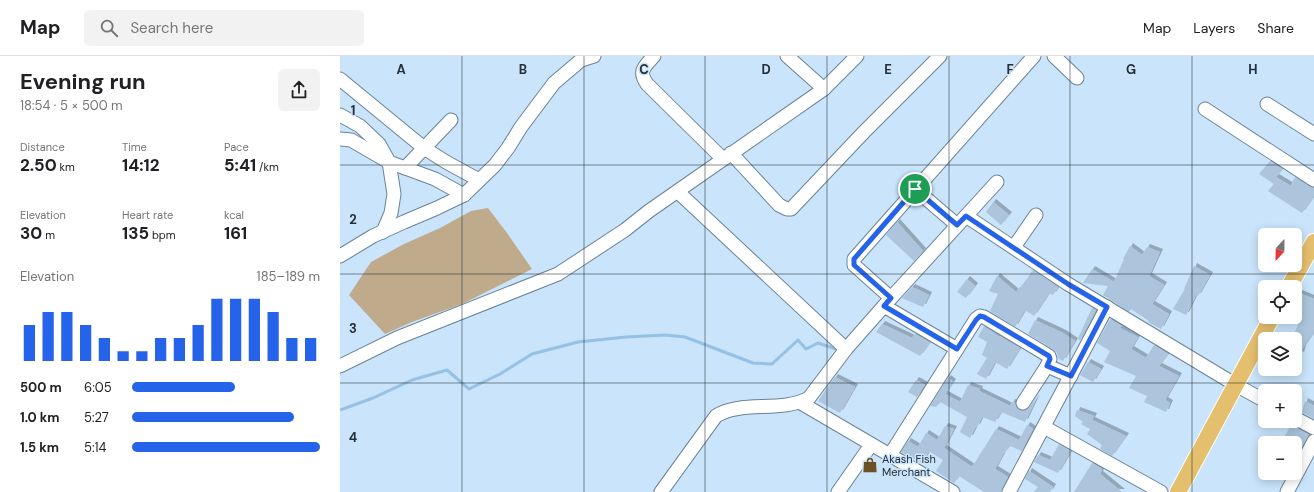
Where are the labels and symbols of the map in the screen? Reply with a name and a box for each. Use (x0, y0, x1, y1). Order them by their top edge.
text: A (396, 61, 406, 78)
text: B (519, 61, 527, 78)
text: C (639, 61, 649, 78)
text: D (761, 61, 771, 78)
text: E (884, 61, 892, 78)
text: F (1006, 61, 1014, 78)
text: G (1126, 61, 1136, 78)
text: H (1248, 61, 1258, 78)
text: 1 (351, 102, 355, 119)
pin (898, 172, 932, 206)
text: 2 (349, 211, 357, 228)
north arrow (1258, 228, 1302, 272)
text: 3 (349, 320, 357, 337)
text: 4 (349, 429, 357, 446)
place label: Akash Fish Merchant (882, 452, 936, 479)
shop icon: Akash Fish Merchant (861, 456, 879, 474)

